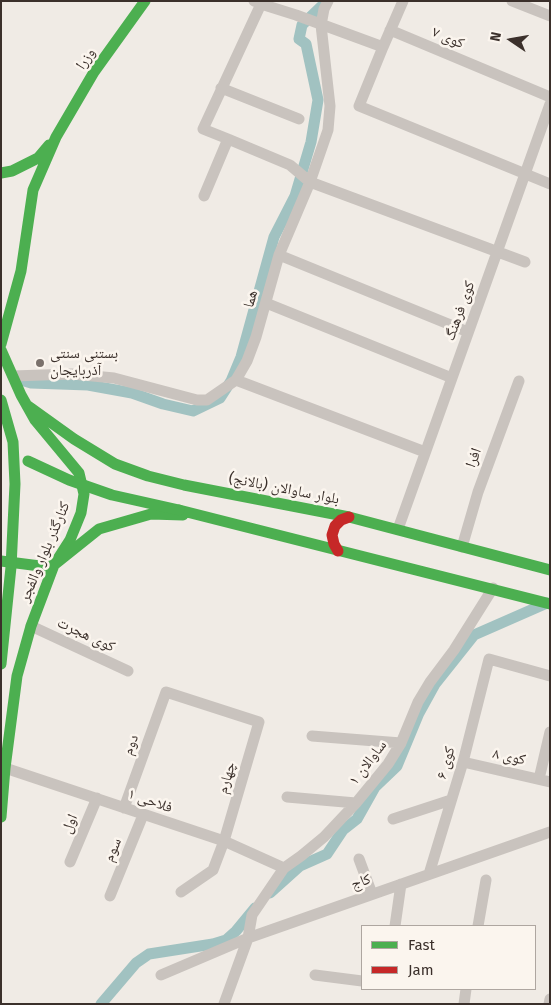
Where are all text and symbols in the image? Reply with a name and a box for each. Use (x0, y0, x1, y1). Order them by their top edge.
north arrow (486, 15, 536, 65)
street label: کوی ۷ (429, 23, 467, 53)
text: N (487, 30, 505, 43)
street label: وزرا (72, 45, 100, 73)
street label: کوی فرهنگ (441, 279, 479, 343)
street label: هما (240, 288, 262, 310)
place label: بستنی سنتی آذربایجان (50, 345, 118, 380)
marker: بستنی سنتی آذربایجان (34, 357, 46, 369)
street label: افرا (462, 446, 486, 470)
street label: بلوار ساوالان (بالانج) (227, 469, 341, 509)
street label: کنارگذر بلوار والفجر (16, 499, 74, 605)
street label: کوی هجرت (54, 614, 118, 656)
street label: دوم (119, 732, 143, 758)
street label: ساوالان ۱ (345, 737, 391, 789)
street label: کوی ۶ (433, 745, 459, 781)
street label: کوی ۸ (491, 745, 527, 769)
street label: چهارم (214, 760, 240, 796)
street label: فلاحی ۱ (125, 785, 175, 817)
street label: اول (58, 812, 82, 836)
street label: سوم (100, 835, 126, 865)
street label: کاج (349, 870, 373, 894)
legend (361, 925, 536, 990)
text: Fast (408, 936, 435, 954)
text: Jam (408, 961, 434, 979)

